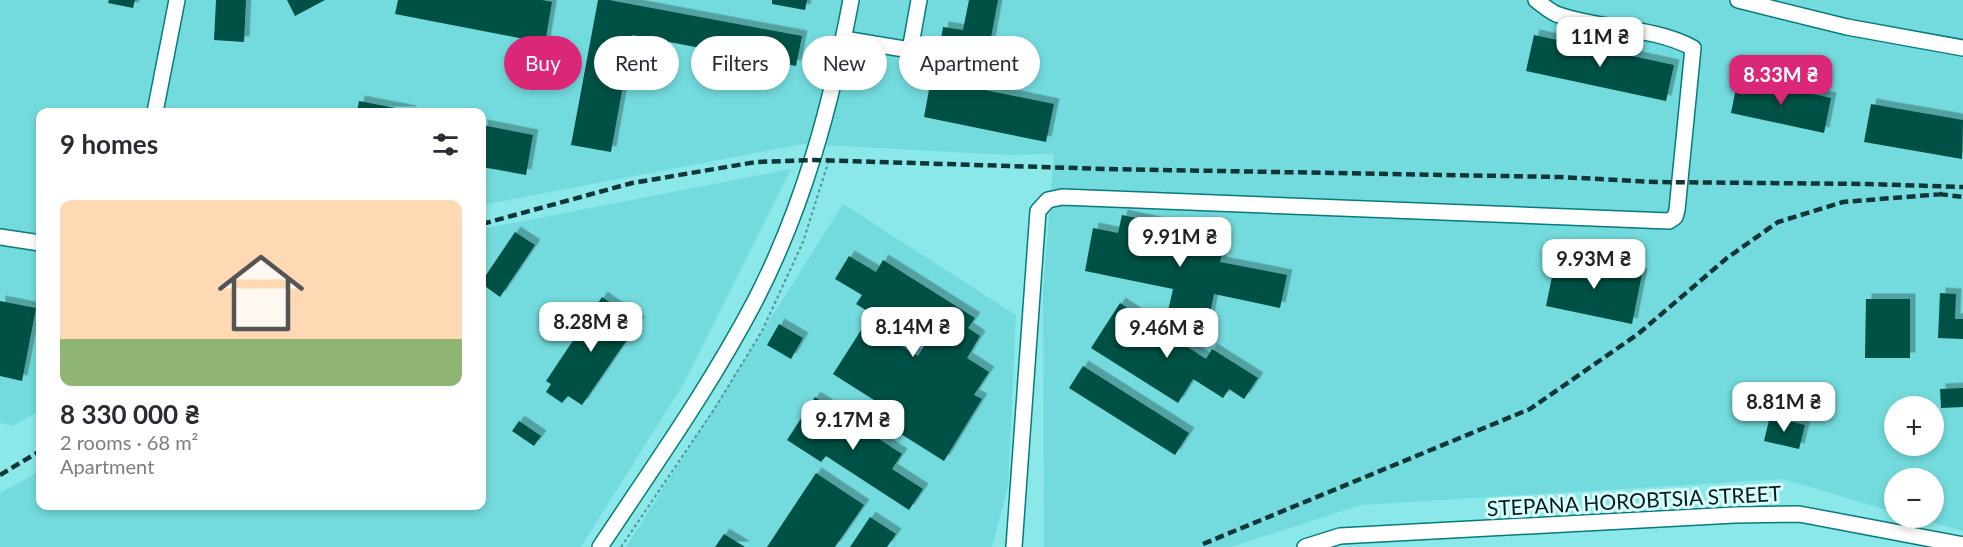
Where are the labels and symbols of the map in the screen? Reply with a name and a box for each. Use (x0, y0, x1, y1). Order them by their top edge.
pin: 11M ₴ (1558, 17, 1642, 68)
pin: 8.33M ₴ (1726, 55, 1836, 106)
pin: 9.91M ₴ (1125, 217, 1235, 268)
pin: 9.93M ₴ (1539, 239, 1649, 290)
pin: 8.28M ₴ (536, 302, 646, 353)
pin: 8.14M ₴ (858, 307, 968, 358)
pin: 9.46M ₴ (1112, 308, 1222, 359)
pin: 8.81M ₴ (1729, 382, 1839, 433)
pin: 9.17M ₴ (798, 400, 908, 451)
street label: STEPANA HOROBTSIA STREET (1486, 480, 1782, 520)

